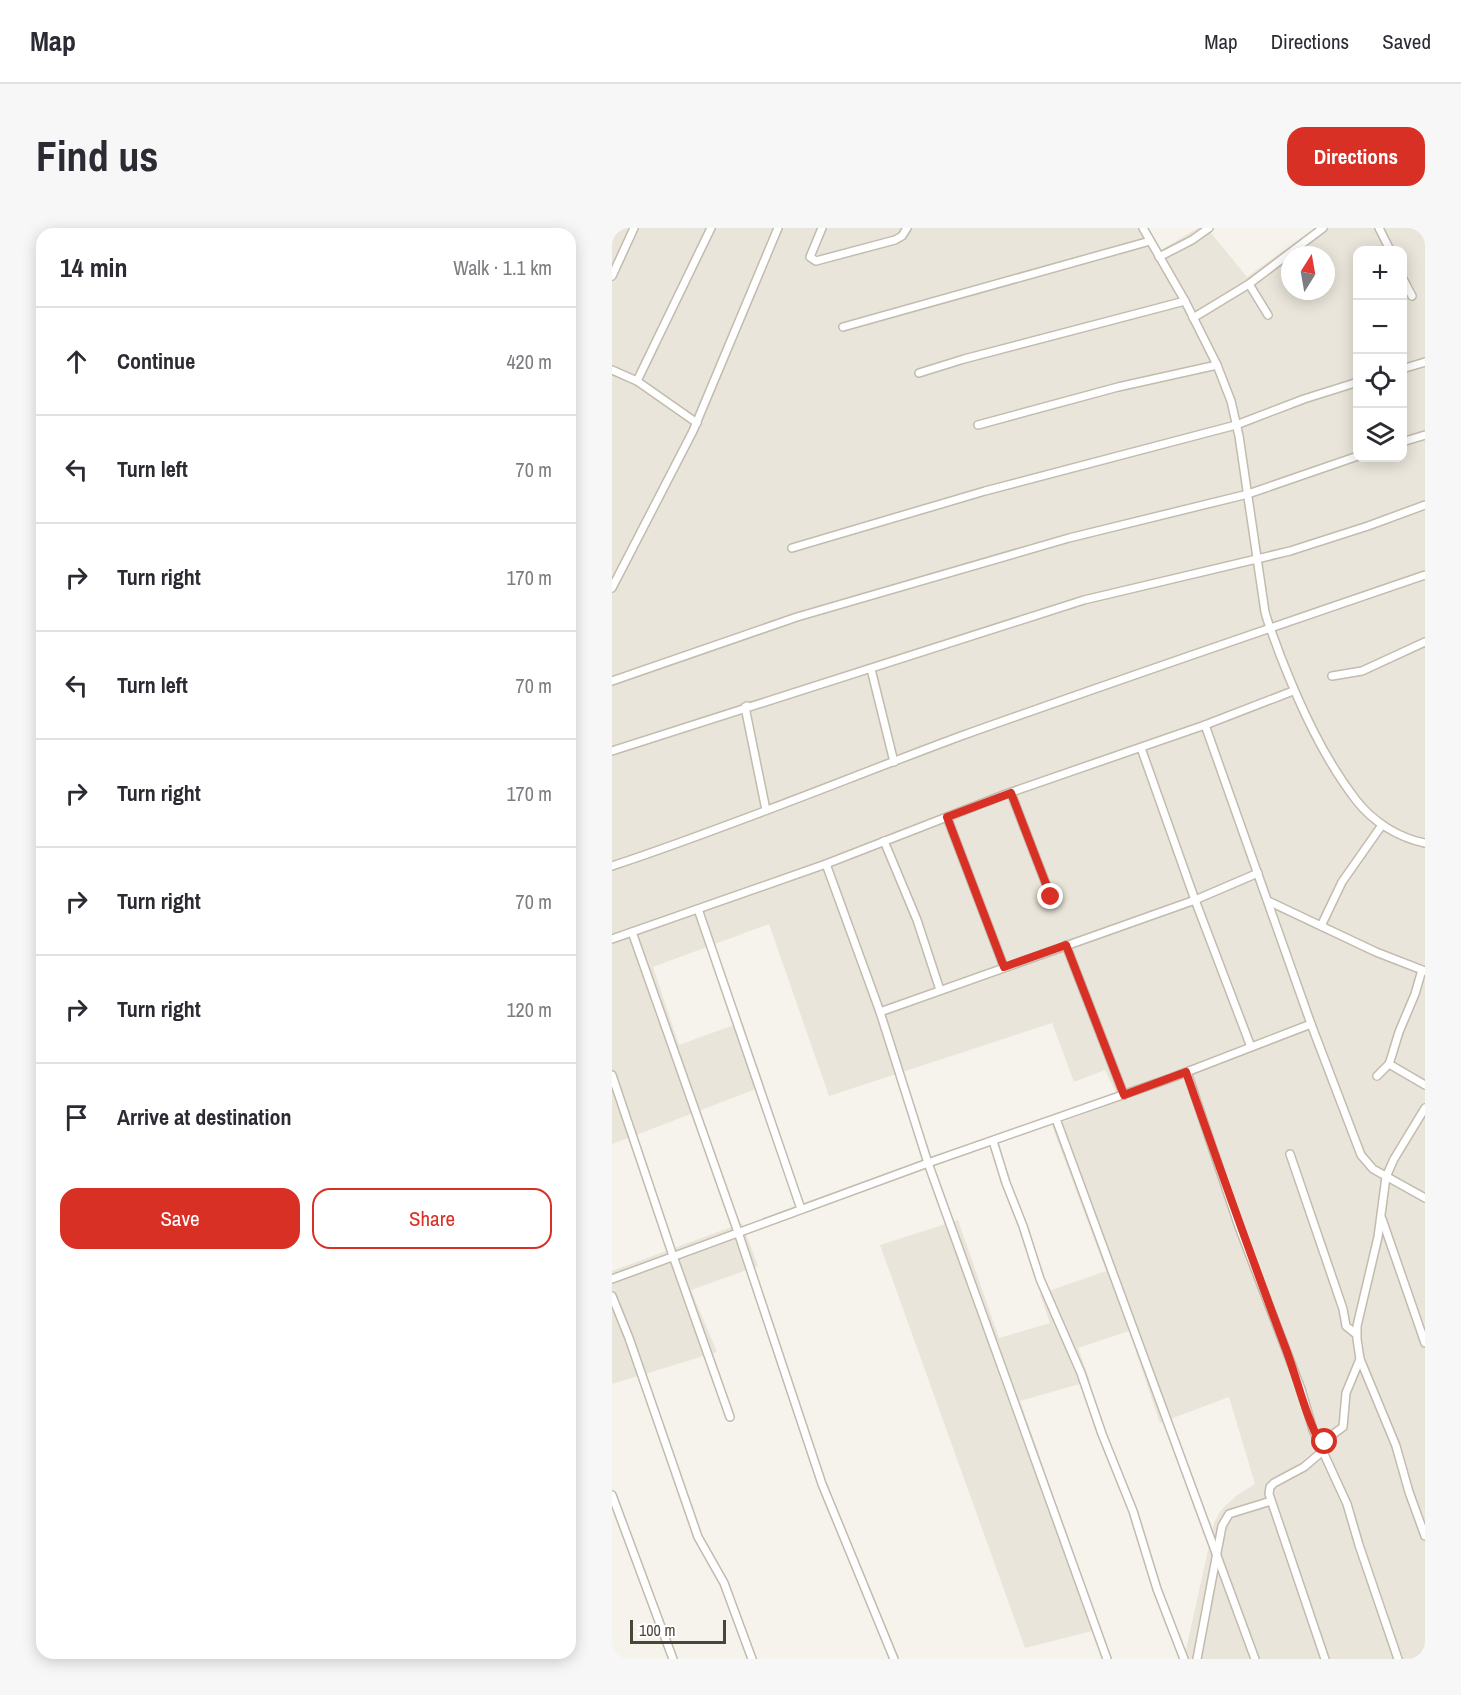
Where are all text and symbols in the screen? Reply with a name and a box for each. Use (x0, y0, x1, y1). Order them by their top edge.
text: Map (30, 22, 76, 60)
text: Map (1204, 27, 1238, 56)
text: Directions (1271, 27, 1349, 56)
text: Saved (1382, 27, 1431, 56)
button: Directions (1287, 127, 1425, 186)
text: Find us (36, 128, 158, 184)
north arrow (1281, 246, 1335, 300)
map controls (1353, 246, 1407, 462)
button: + (1353, 246, 1407, 300)
text: 14 min (60, 250, 128, 285)
text: Walk · 1.1 km (453, 254, 552, 281)
button: − (1353, 300, 1407, 354)
icon: ahead (60, 345, 93, 378)
text: Continue (117, 346, 195, 376)
text: 420 m (506, 348, 552, 375)
button: locate (1353, 354, 1407, 408)
button: layers (1353, 408, 1407, 462)
icon: left (60, 453, 93, 486)
text: Turn left (117, 454, 188, 484)
text: 70 m (516, 456, 552, 483)
icon: right (60, 561, 93, 594)
text: Turn right (117, 562, 201, 592)
text: 170 m (506, 564, 552, 591)
icon: left (60, 669, 93, 702)
text: Turn left (117, 670, 188, 700)
text: 70 m (516, 672, 552, 699)
icon: right (60, 777, 93, 810)
text: Turn right (117, 778, 201, 808)
text: 170 m (506, 780, 552, 807)
route end (1037, 883, 1063, 909)
icon: right (60, 885, 93, 918)
text: Turn right (117, 886, 201, 916)
text: 70 m (516, 888, 552, 915)
icon: right (60, 993, 93, 1026)
text: Turn right (117, 994, 201, 1024)
text: 120 m (506, 996, 552, 1023)
icon: arrive (60, 1101, 93, 1134)
text: Arrive at destination (117, 1102, 291, 1132)
button: Save (60, 1188, 300, 1249)
button: Share (312, 1188, 552, 1249)
route start (1311, 1428, 1337, 1454)
scale bar (630, 1617, 726, 1644)
text: 100 m (639, 1619, 675, 1641)

